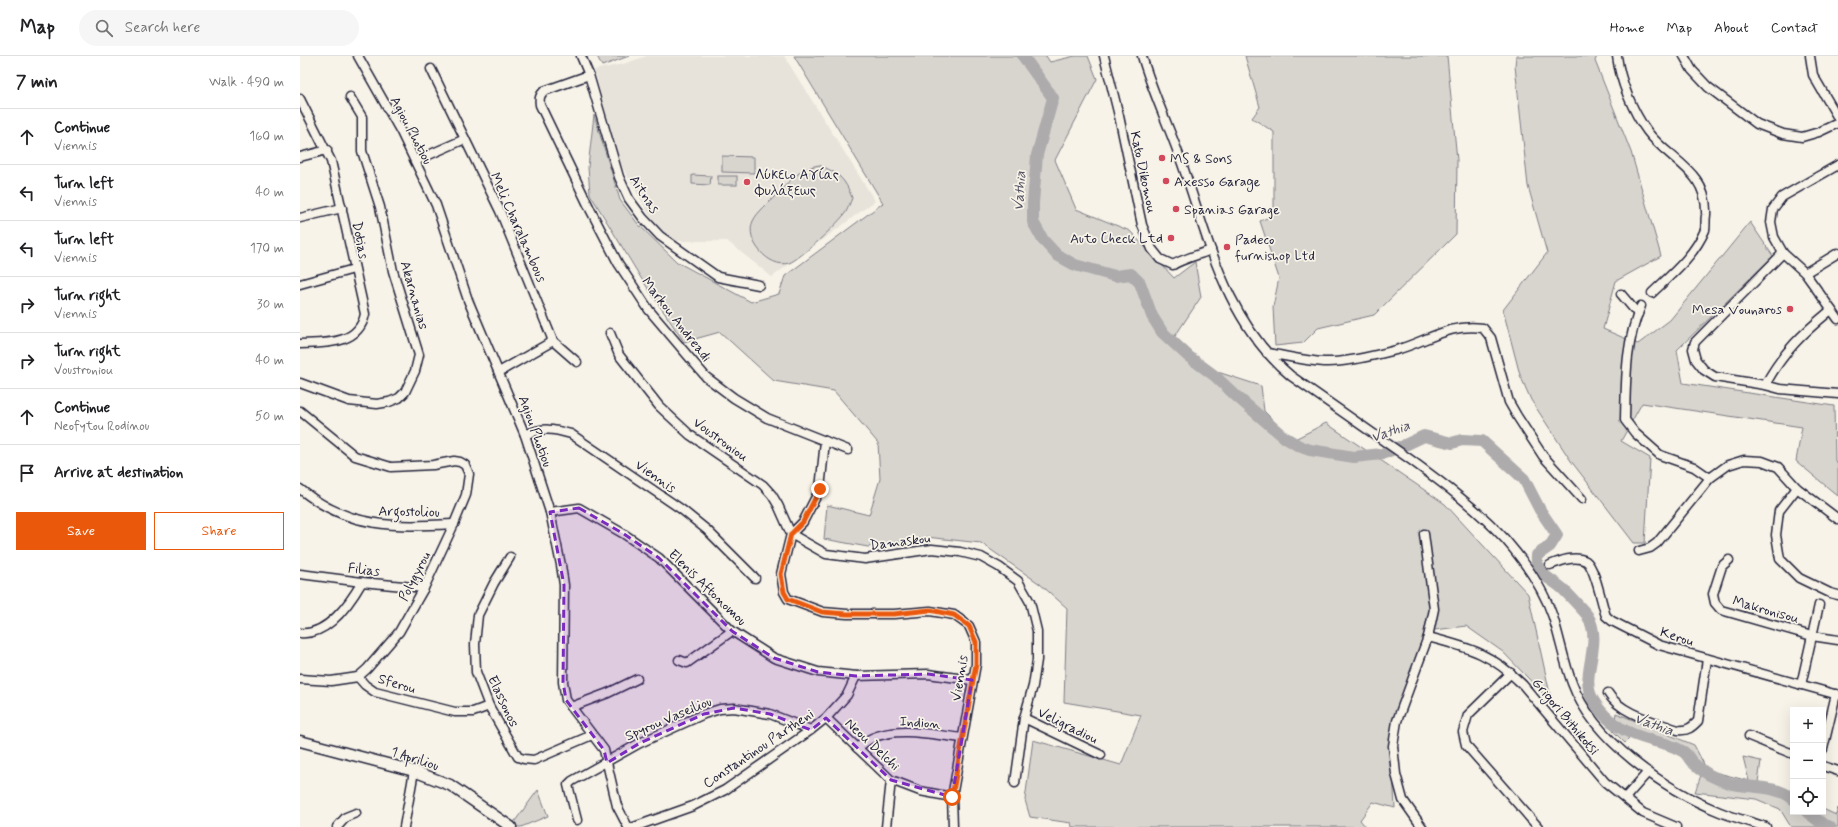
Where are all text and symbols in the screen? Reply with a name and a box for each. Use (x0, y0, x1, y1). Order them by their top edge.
search box (79, 10, 359, 46)
text: Map (20, 15, 55, 40)
icon: search (93, 17, 115, 39)
text: Search here (125, 18, 200, 38)
text: Home (1610, 19, 1644, 37)
text: Map (1666, 19, 1692, 37)
text: About (1714, 19, 1749, 37)
text: Contact (1771, 19, 1818, 37)
text: 7 min (16, 71, 58, 93)
text: Walk · 490 m (209, 74, 284, 91)
street label: Agiou Photiou (386, 93, 437, 168)
text: Continue (54, 118, 110, 138)
icon: ahead (16, 126, 38, 148)
text: 160 m (249, 128, 284, 145)
street label: Kato Dikomou (1126, 130, 1161, 215)
text: Viennis (54, 138, 97, 155)
place label: MS & Sons (1170, 150, 1233, 168)
marker: MS & Sons (1157, 153, 1167, 163)
place label: Λύκειο Αγίας Φυλάξεως (754, 166, 839, 200)
street label: Meli Charalambous (486, 170, 550, 285)
water label: Vathia (1009, 170, 1031, 212)
street label: Aitnas (625, 172, 663, 217)
place label: Axesso Garage (1174, 173, 1261, 192)
text: Turn left (54, 174, 114, 194)
marker: Axesso Garage (1161, 176, 1171, 186)
marker: Λύκειο Αγίας Φυλάξεως (742, 177, 752, 187)
icon: left (16, 182, 38, 204)
text: 40 m (255, 184, 284, 201)
text: Viennis (54, 194, 97, 211)
place label: Spanias Garage (1184, 201, 1280, 219)
marker: Spanias Garage (1171, 204, 1181, 214)
street label: Dotias (348, 220, 372, 260)
text: Turn left (54, 230, 114, 250)
place label: Auto Check Ltd (1070, 230, 1163, 248)
place label: Padeco furnishop Ltd (1235, 231, 1315, 265)
marker: Auto Check Ltd (1166, 233, 1176, 243)
icon: left (16, 238, 38, 260)
text: 170 m (250, 240, 284, 257)
marker: Padeco furnishop Ltd (1222, 242, 1232, 252)
text: Viennis (54, 250, 97, 267)
street label: Akarnanias (396, 259, 432, 332)
street label: Markou Andreadi (637, 273, 715, 366)
text: Turn right (54, 286, 121, 306)
icon: right (16, 294, 38, 316)
text: 30 m (257, 296, 284, 313)
place label: Mesa Vounaros (1692, 301, 1782, 319)
marker: Mesa Vounaros (1785, 304, 1795, 314)
text: Viennis (54, 306, 97, 323)
text: Turn right (54, 342, 121, 362)
icon: right (16, 350, 38, 372)
text: 40 m (255, 352, 284, 369)
text: Voustroniou (54, 362, 113, 379)
street label: Agiou Photiou (514, 393, 556, 470)
text: Continue (54, 398, 110, 418)
icon: ahead (16, 406, 38, 428)
text: 50 m (255, 408, 284, 425)
street label: Voustroniou (689, 414, 752, 466)
water label: Vathia (1368, 416, 1413, 448)
text: Neofytou Rodinou (54, 418, 149, 435)
street label: Viennis (631, 456, 680, 497)
icon: arrive (16, 462, 38, 484)
text: Arrive at destination (54, 463, 183, 483)
route end (811, 480, 829, 498)
street label: Argostoliou (378, 502, 440, 524)
button: Save (16, 512, 146, 550)
button: Share (154, 512, 284, 550)
street label: Damaskou (869, 529, 931, 555)
street label: Elenis Aftonomou (664, 546, 750, 630)
street label: Polygyrou (395, 549, 435, 604)
street label: Filias (347, 559, 381, 581)
street label: Makronisou (1730, 592, 1801, 628)
street label: Kerou (1658, 623, 1696, 651)
street label: Viennis (947, 654, 973, 702)
street label: Sferou (376, 670, 418, 698)
street label: Elassonos (483, 673, 523, 730)
street label: Grigori Bithikotsi (1527, 674, 1603, 760)
street label: Spyrou Vaseiliou (622, 693, 715, 745)
street label: Veligradiou (1035, 704, 1101, 748)
street label: Constantinou Partheni (700, 705, 817, 793)
map controls (1790, 707, 1826, 815)
button: + (1790, 707, 1826, 743)
water label: Vathia (1631, 709, 1677, 741)
street label: Indion (899, 713, 941, 733)
street label: Neou Delchi (841, 715, 904, 775)
street label: 1 Apriliou (388, 743, 441, 776)
button: − (1790, 743, 1826, 779)
button: locate (1790, 779, 1826, 815)
route start (943, 788, 961, 806)

